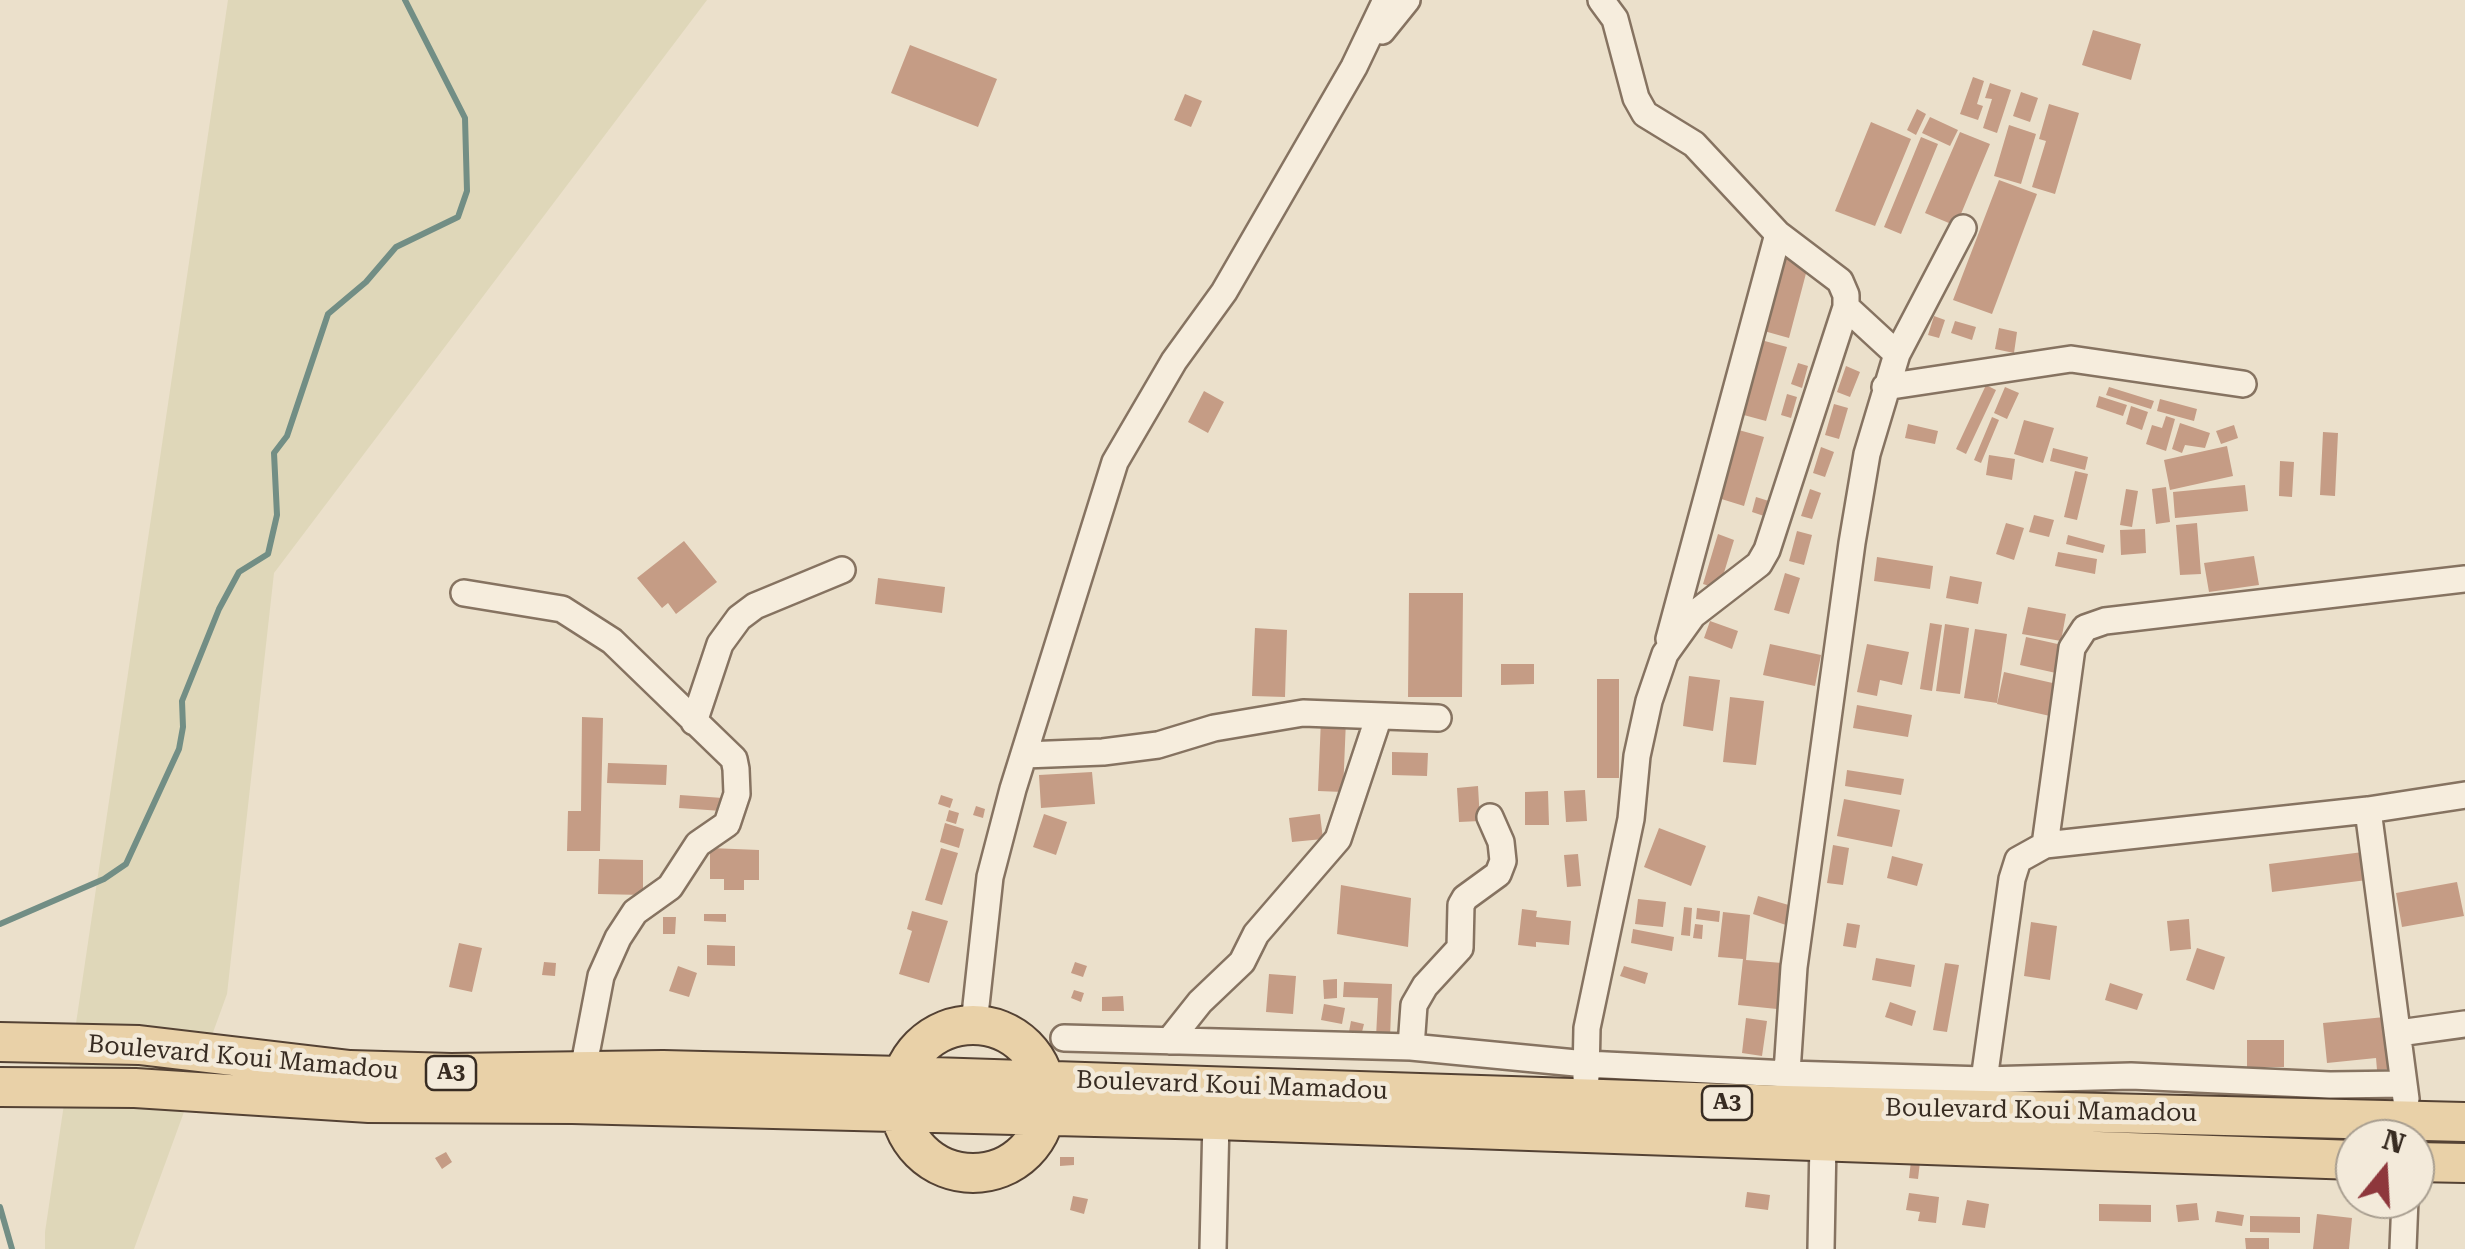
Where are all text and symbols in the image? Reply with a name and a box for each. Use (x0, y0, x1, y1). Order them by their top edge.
street label: Boulevard Koui Mamadou (86, 1029, 400, 1087)
road number: A3 (426, 1056, 476, 1090)
street label: Boulevard Koui Mamadou (1076, 1066, 1388, 1106)
road number: A3 (1702, 1086, 1752, 1120)
street label: Boulevard Koui Mamadou (1885, 1093, 2197, 1129)
north arrow (2335, 1119, 2435, 1219)
text: N (2378, 1123, 2409, 1161)

